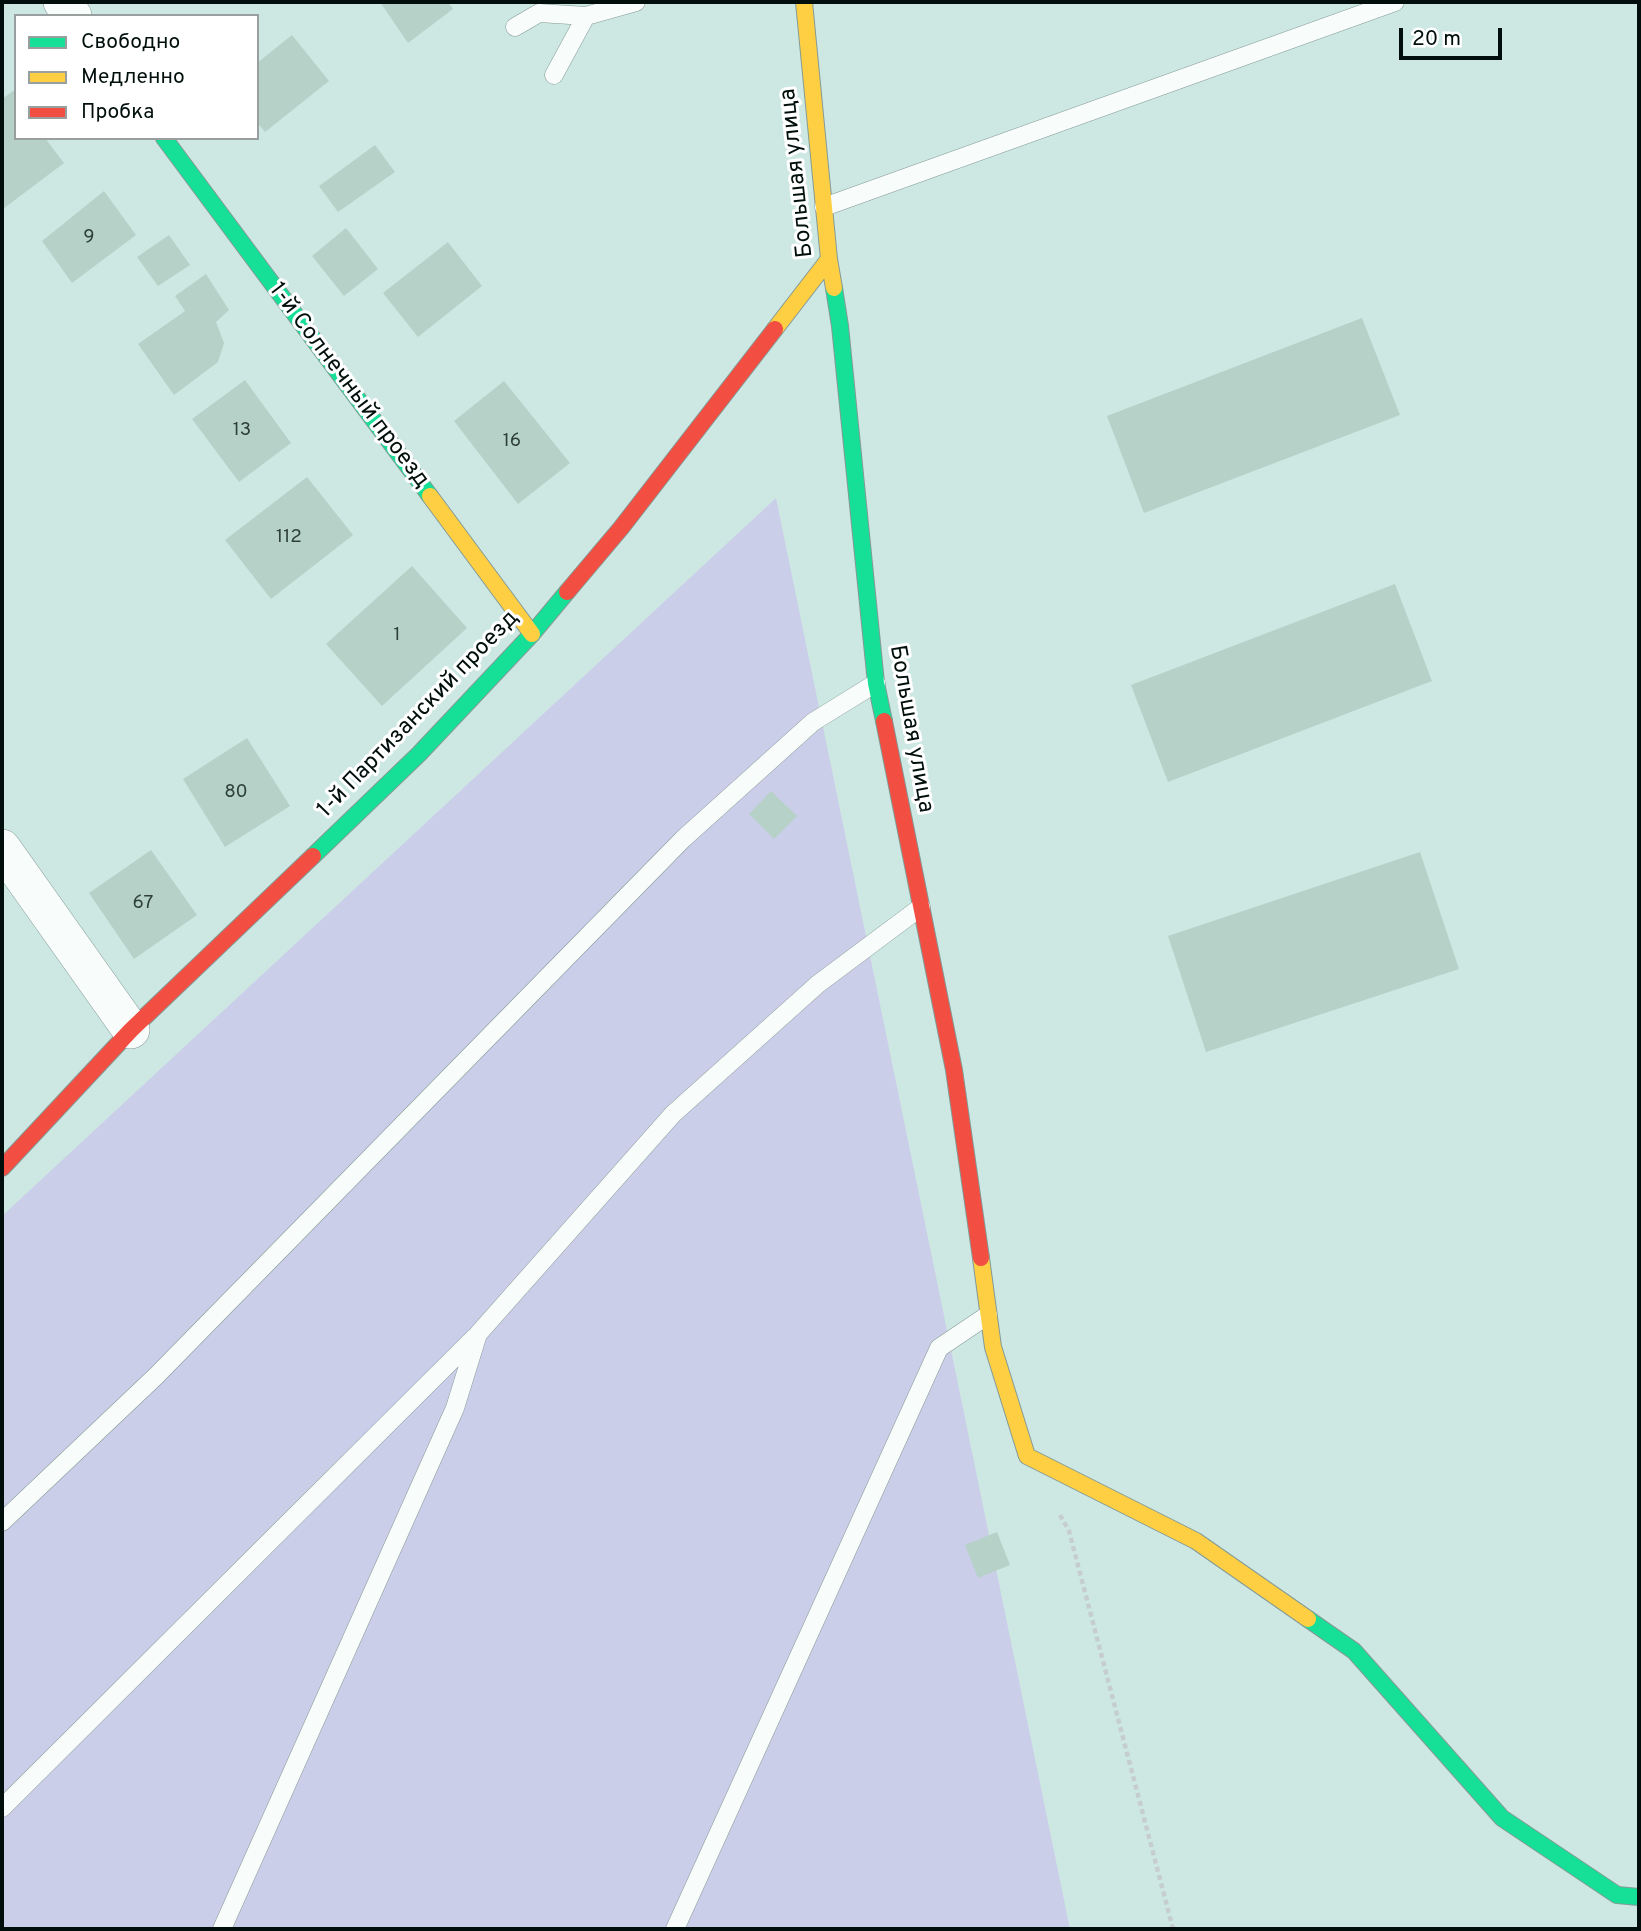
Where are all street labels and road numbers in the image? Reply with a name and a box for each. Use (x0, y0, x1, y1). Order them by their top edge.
street label: Большая улица (775, 87, 821, 259)
street label: 1-й Солнечный проезд (262, 278, 434, 494)
street label: 1-й Партизанский проезд (313, 605, 525, 825)
street label: Большая улица (882, 643, 938, 815)

